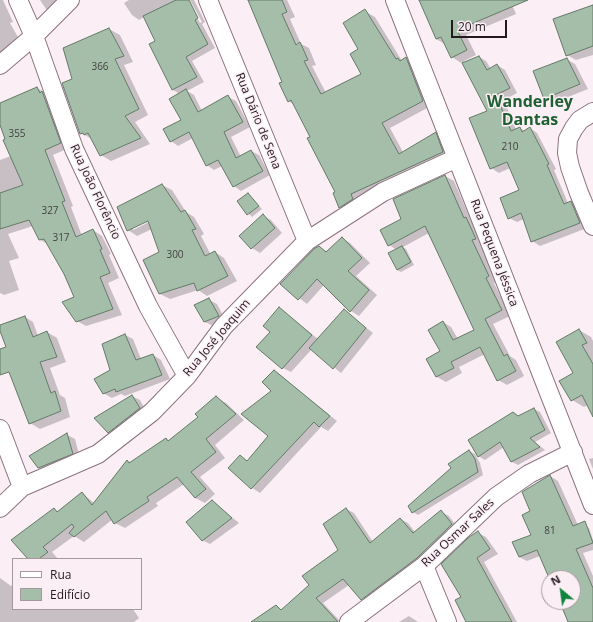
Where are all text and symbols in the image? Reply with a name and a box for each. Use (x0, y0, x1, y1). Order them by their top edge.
scale bar (453, 12, 509, 38)
text: 20 m (458, 18, 486, 35)
house number: 366 (91, 61, 109, 73)
street label: Rua Dário de Sena (232, 71, 284, 171)
district label: Wanderley Dantas (487, 92, 573, 130)
house number: 355 (8, 128, 26, 140)
house number: 210 (501, 141, 519, 153)
street label: Rua João Florêncio (67, 142, 123, 242)
street label: Rua Pequena Jéssica (467, 197, 521, 309)
house number: 327 (41, 205, 59, 217)
house number: 317 (52, 232, 70, 244)
house number: 300 (166, 249, 184, 261)
street label: Rua José Joaquim (180, 296, 254, 380)
street label: Rua Osmar Sales (419, 496, 497, 570)
house number: 81 (544, 525, 556, 537)
legend (12, 558, 142, 610)
text: Rua (50, 566, 71, 583)
north arrow (541, 570, 581, 610)
text: N (548, 571, 563, 589)
text: Edifício (50, 586, 90, 603)

